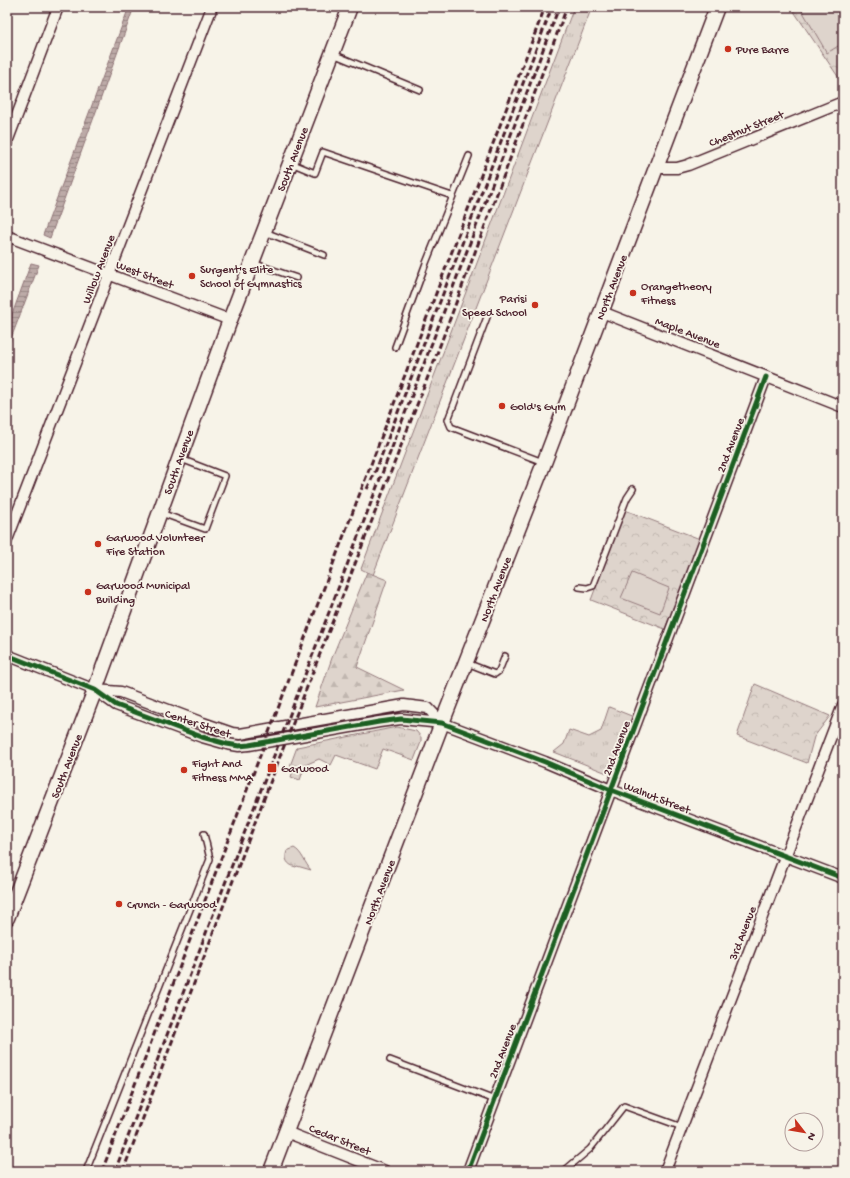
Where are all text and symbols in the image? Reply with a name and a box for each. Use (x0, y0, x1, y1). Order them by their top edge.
marker: Pure Barre (723, 44, 733, 54)
place label: Pure Barre (735, 44, 790, 58)
street label: Chestnut Street (707, 108, 787, 151)
street label: South Avenue (275, 125, 313, 194)
street label: Willow Avenue (80, 233, 120, 306)
street label: North Avenue (594, 252, 632, 322)
street label: West Street (114, 258, 176, 294)
place label: Surgent's Elite School of Gymnastics (200, 264, 302, 292)
marker: Surgent's Elite School of Gymnastics (187, 271, 197, 281)
place label: Orangetheory Fitness (640, 281, 712, 309)
marker: Orangetheory Fitness (628, 288, 638, 298)
place label: Parisi Speed School (462, 293, 527, 321)
marker: Parisi Speed School (530, 300, 540, 310)
street label: Maple Avenue (653, 315, 723, 353)
marker: Gold's Gym (497, 401, 507, 411)
place label: Gold's Gym (510, 401, 566, 415)
street label: 2nd Avenue (715, 416, 749, 475)
street label: South Avenue (162, 428, 198, 497)
place label: Garwood Volunteer Fire Station (105, 532, 206, 560)
marker: Garwood Volunteer Fire Station (93, 539, 103, 549)
street label: North Avenue (478, 554, 516, 624)
place label: Garwood Municipal Building (95, 580, 191, 608)
marker: Garwood Municipal Building (83, 587, 93, 597)
street label: Center Street (163, 708, 233, 742)
street label: 2nd Avenue (601, 719, 635, 778)
street label: South Avenue (49, 732, 87, 801)
place label: Fight And Fitness MMA (191, 758, 254, 786)
marker: Garwood (266, 762, 278, 774)
place label: Garwood (281, 763, 329, 777)
marker: Fight And Fitness MMA (179, 765, 189, 775)
street label: Walnut Street (621, 780, 693, 818)
street label: North Avenue (362, 857, 400, 927)
marker: Crunch - Garwood (114, 899, 124, 909)
place label: Crunch - Garwood (127, 899, 217, 913)
street label: 3rd Avenue (727, 904, 761, 964)
street label: 2nd Avenue (487, 1022, 521, 1081)
north arrow (784, 1112, 824, 1152)
street label: Cedar Street (306, 1122, 373, 1160)
text: N (804, 1130, 818, 1142)

